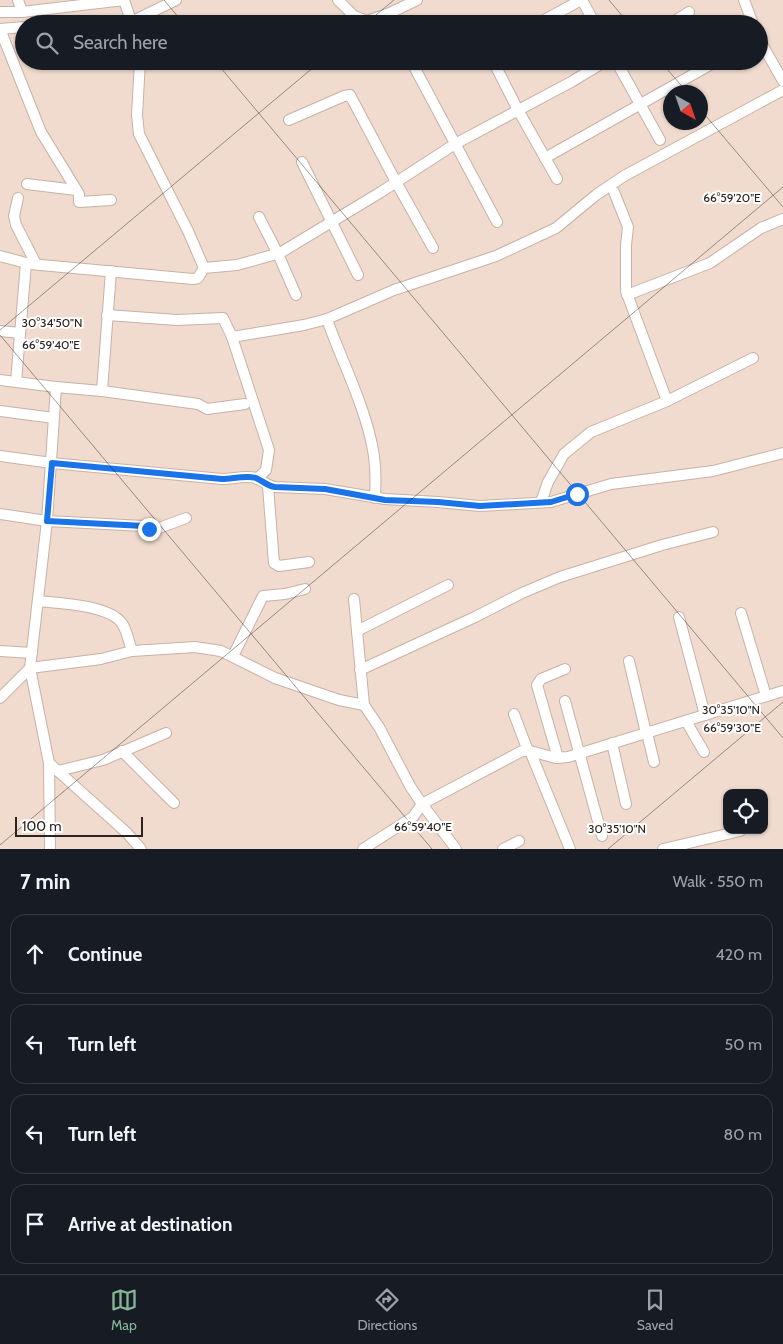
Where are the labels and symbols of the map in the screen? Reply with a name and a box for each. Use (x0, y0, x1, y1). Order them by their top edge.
north arrow (663, 85, 708, 130)
text: 66°59'20"E (703, 190, 761, 205)
text: 30°34'50"N (22, 315, 82, 330)
text: 66°59'40"E (22, 337, 80, 352)
route start (566, 483, 589, 506)
route end (138, 518, 161, 541)
text: 30°35'10"N (702, 702, 760, 717)
text: 66°59'30"E (703, 720, 761, 735)
scale bar (15, 814, 142, 837)
text: 66°59'40"E (394, 819, 452, 834)
text: 30°35'10"N (588, 821, 646, 836)

